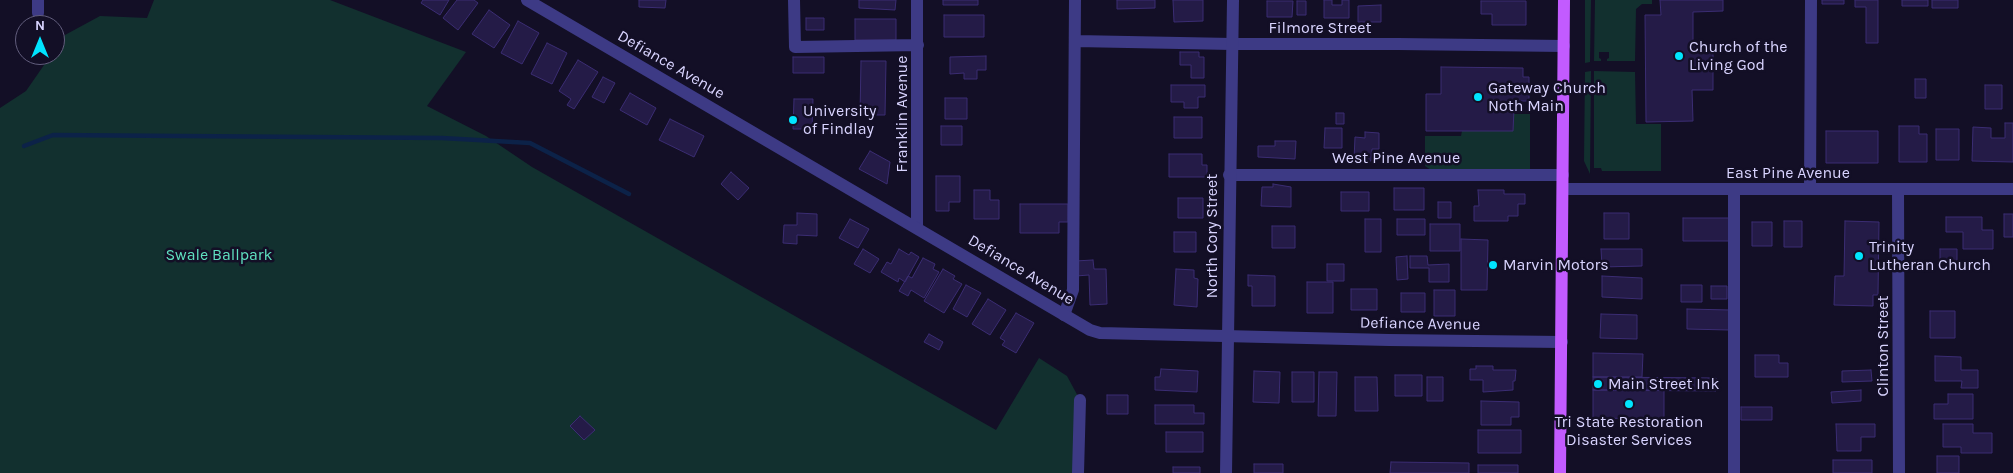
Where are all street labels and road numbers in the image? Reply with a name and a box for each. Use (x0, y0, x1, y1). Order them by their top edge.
street label: Filmore Street (1268, 18, 1372, 38)
street label: Defiance Avenue (614, 27, 728, 103)
street label: Franklin Avenue (892, 55, 912, 173)
street label: West Pine Avenue (1332, 148, 1460, 168)
street label: East Pine Avenue (1726, 163, 1850, 183)
street label: North Cory Street (1202, 174, 1222, 298)
street label: Defiance Avenue (964, 231, 1078, 309)
street label: Clinton Street (1873, 296, 1893, 396)
street label: Defiance Avenue (1360, 313, 1480, 335)

